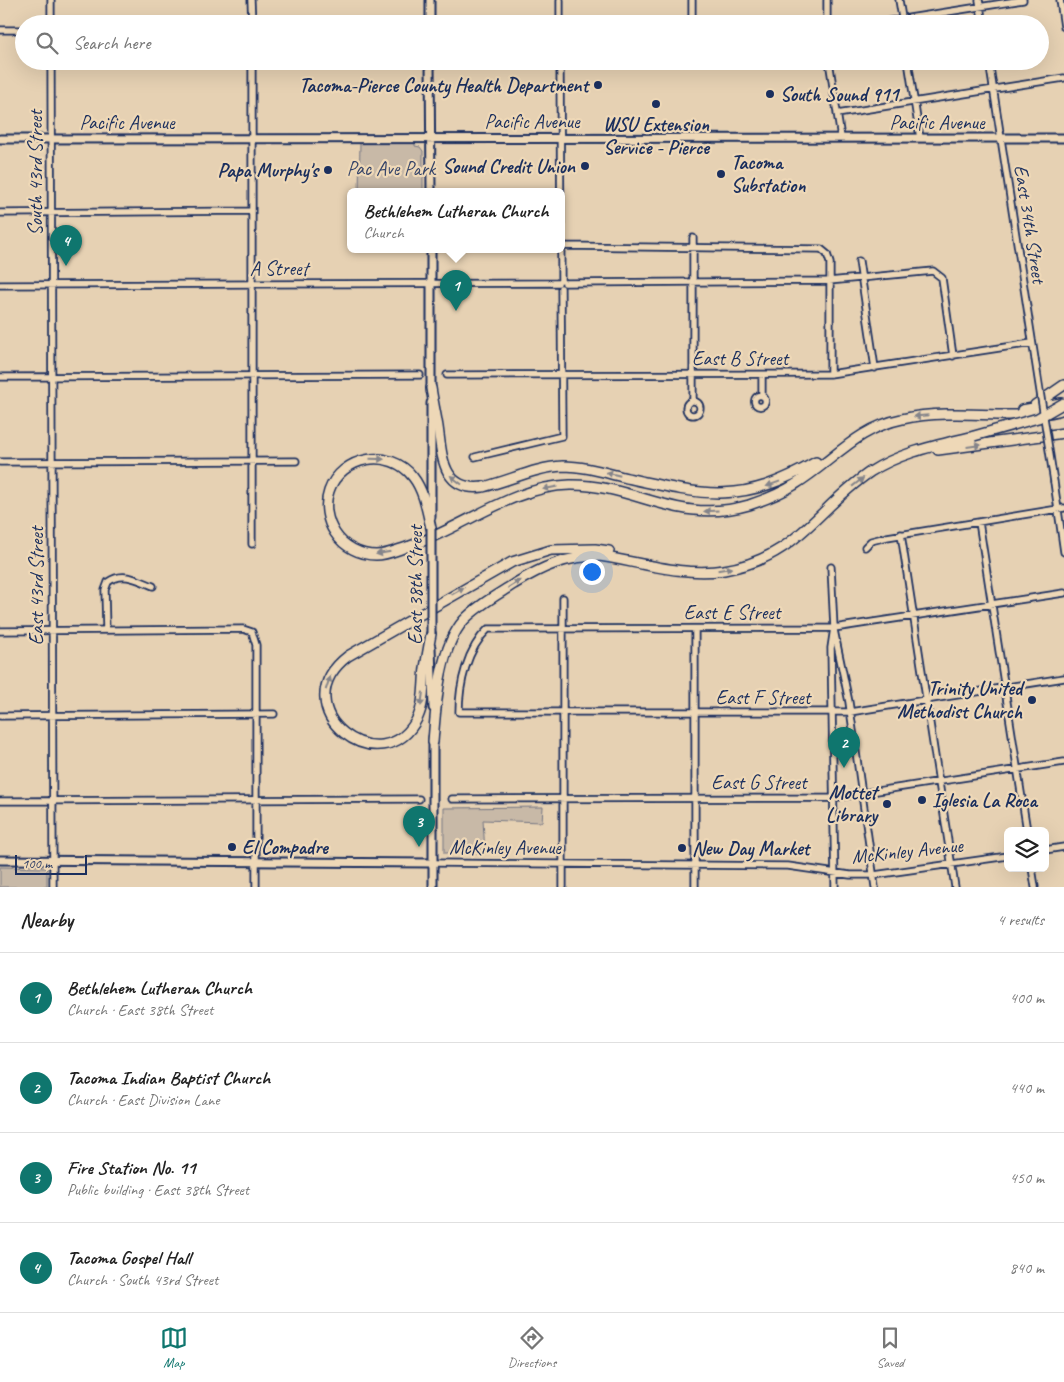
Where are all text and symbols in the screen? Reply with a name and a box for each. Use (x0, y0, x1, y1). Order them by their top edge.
search box (15, 15, 1049, 70)
icon: search (33, 29, 61, 57)
text: Search here (73, 31, 150, 55)
place label: Tacoma-Pierce County Health Department (299, 73, 590, 99)
marker: Tacoma-Pierce County Health Department (592, 79, 604, 91)
place label: South Sound 911 (780, 82, 900, 107)
marker: South Sound 911 (764, 88, 776, 100)
marker: WSU Extension Service - Pierce (650, 98, 662, 110)
street label: South 43rd Street (23, 108, 48, 236)
street label: Pacific Avenue (485, 109, 581, 134)
street label: Pacific Avenue (80, 110, 176, 135)
street label: Pacific Avenue (890, 110, 986, 135)
place label: WSU Extension Service - Pierce (603, 112, 710, 160)
place label: Tacoma Substation (731, 150, 806, 198)
place label: Sound Credit Union (442, 154, 576, 179)
park label: Pac Ave Park (347, 156, 437, 181)
place label: Papa Murphy's (218, 158, 320, 184)
marker: Sound Credit Union (579, 160, 591, 172)
street label: East 34th Street (1008, 163, 1052, 287)
marker: Papa Murphy's (322, 164, 334, 176)
marker: Tacoma Substation (715, 168, 727, 180)
popup (347, 188, 565, 253)
text: Bethlehem Lutheran Church (364, 199, 548, 223)
text: Church (364, 223, 404, 243)
pin: 4 (50, 225, 82, 266)
street label: A Street (250, 256, 312, 281)
pin: 1 (440, 270, 472, 311)
street label: East B Street (692, 346, 790, 371)
one-way arrow (912, 413, 928, 421)
one-way arrow (966, 442, 982, 450)
one-way arrow (369, 456, 385, 464)
one-way arrow (605, 470, 621, 478)
one-way arrow (450, 475, 463, 485)
one-way arrow (851, 476, 864, 487)
one-way arrow (765, 481, 780, 488)
one-way arrow (542, 484, 557, 492)
one-way arrow (703, 508, 719, 516)
street label: East 38th Street (403, 523, 428, 645)
street label: East 43rd Street (24, 524, 49, 645)
one-way arrow (374, 550, 390, 558)
your location (579, 559, 605, 585)
one-way arrow (718, 565, 734, 573)
one-way arrow (507, 580, 520, 589)
one-way arrow (452, 587, 465, 596)
street label: East E Street (684, 600, 783, 625)
one-way arrow (325, 676, 333, 691)
place label: Trinity United Methodist Church (897, 676, 1026, 724)
street label: East F Street (716, 685, 813, 710)
one-way arrow (417, 692, 425, 708)
marker: Trinity United Methodist Church (1026, 694, 1038, 706)
pin: 2 (828, 727, 860, 768)
street label: East G Street (711, 770, 809, 795)
place label: Mottet Library (826, 780, 880, 828)
place label: Iglesia La Roca (932, 788, 1038, 813)
marker: Iglesia La Roca (916, 794, 928, 806)
marker: Mottet Library (881, 798, 893, 810)
pin: 3 (403, 806, 435, 847)
map controls (1004, 827, 1049, 872)
button: layers (1004, 827, 1049, 872)
street label: McKinley Avenue (850, 833, 965, 869)
place label: El Compadre (242, 835, 329, 860)
street label: McKinley Avenue (449, 835, 562, 860)
place label: New Day Market (692, 836, 812, 862)
marker: El Compadre (226, 841, 238, 853)
marker: New Day Market (676, 842, 688, 854)
scale bar (15, 852, 88, 875)
text: 100 m (22, 855, 52, 872)
text: Nearby (20, 907, 73, 933)
text: 4 results (997, 910, 1044, 930)
text: Bethlehem Lutheran Church (67, 976, 252, 1000)
text: 1 (32, 988, 40, 1008)
text: 400 m (1010, 988, 1044, 1008)
text: Church · East 38th Street (67, 1000, 213, 1020)
text: Tacoma Indian Baptist Church (67, 1066, 270, 1090)
text: 2 (32, 1078, 40, 1098)
text: 440 m (1010, 1078, 1044, 1098)
text: Church · East Division Lane (67, 1090, 219, 1110)
text: Fire Station No. 11 (67, 1156, 196, 1180)
text: 3 (32, 1168, 40, 1188)
text: 450 m (1010, 1168, 1044, 1188)
text: Public building · East 38th Street (67, 1180, 249, 1200)
text: Tacoma Gospel Hall (67, 1246, 191, 1270)
text: 4 (32, 1258, 40, 1278)
text: 840 m (1010, 1258, 1044, 1278)
text: Church · South 43rd Street (67, 1270, 218, 1290)
tab: Map (160, 1324, 188, 1371)
tab: Directions (508, 1324, 556, 1371)
tab: Saved (876, 1324, 904, 1371)

